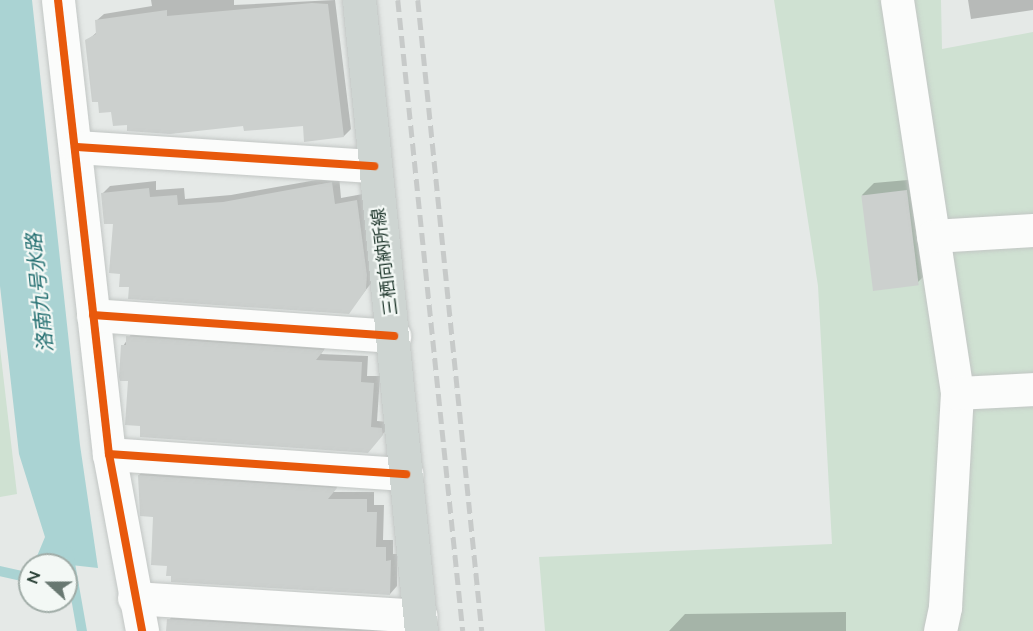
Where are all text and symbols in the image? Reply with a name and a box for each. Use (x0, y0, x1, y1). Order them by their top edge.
street label: 三栖向納所線 (368, 207, 402, 317)
water label: 洛南九号水路 (21, 232, 57, 354)
north arrow (18, 553, 78, 613)
text: N (22, 568, 45, 586)

